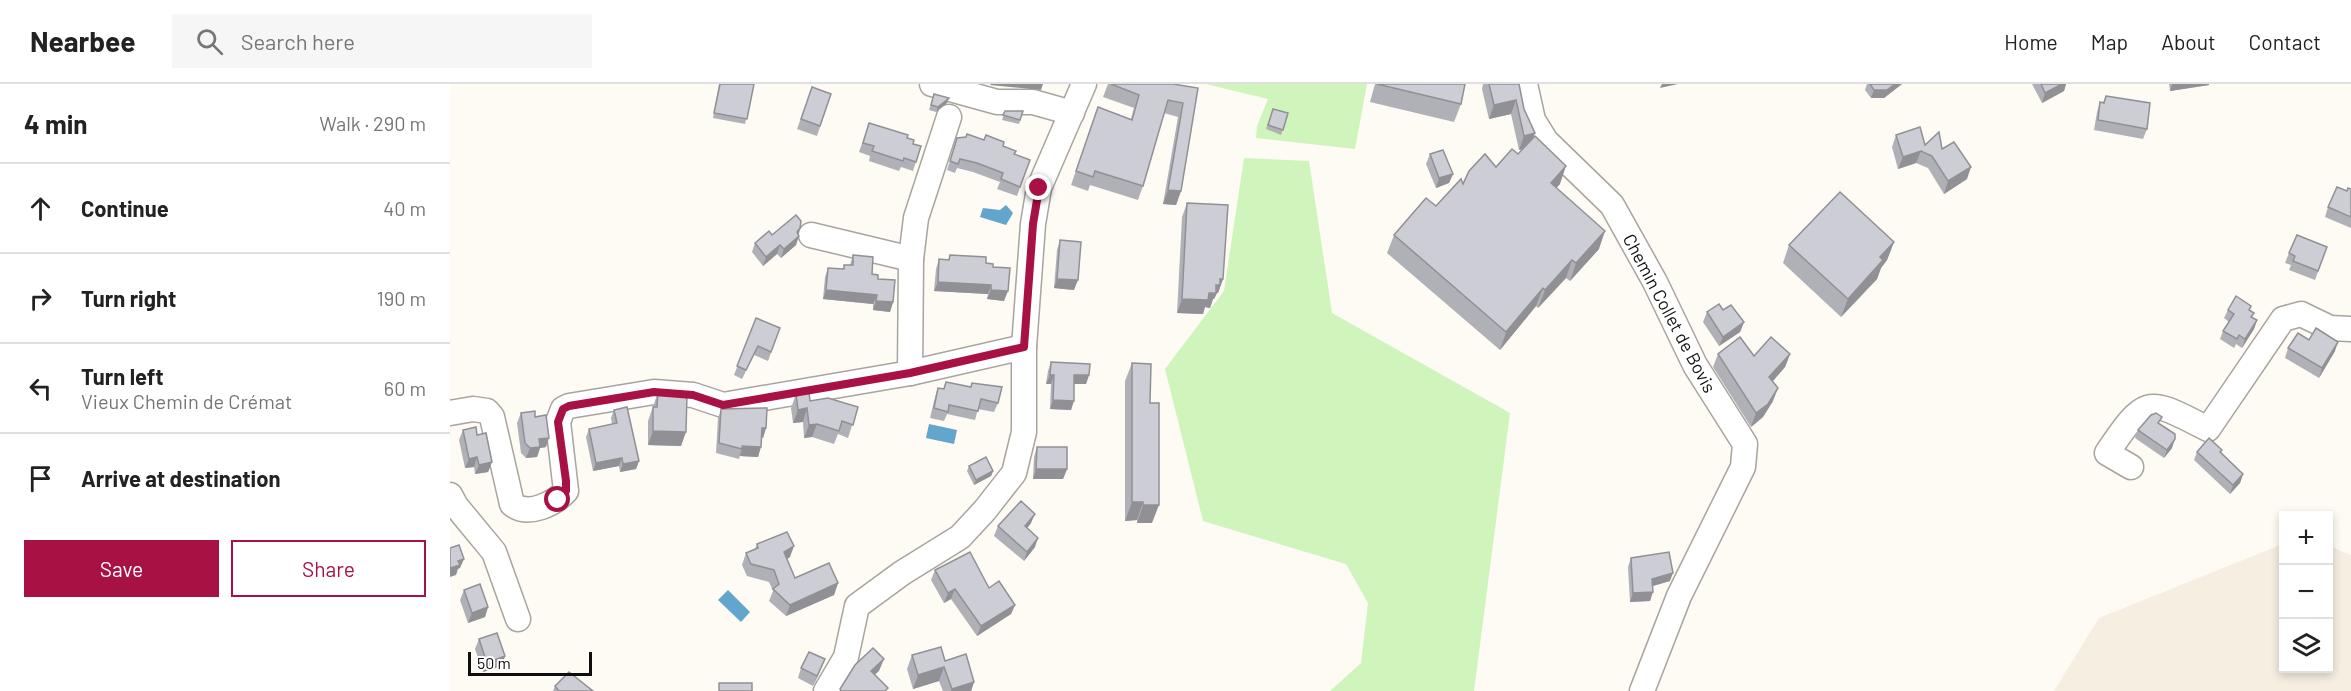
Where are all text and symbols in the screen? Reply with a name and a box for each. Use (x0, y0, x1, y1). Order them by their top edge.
search box (172, 14, 592, 68)
text: Nearbee (30, 24, 136, 58)
icon: search (193, 25, 226, 58)
text: Search here (241, 28, 355, 54)
text: Home (2004, 29, 2058, 54)
text: Map (2091, 29, 2128, 54)
text: About (2161, 29, 2216, 54)
text: Contact (2249, 29, 2321, 54)
text: 4 min (24, 108, 88, 139)
text: Walk · 290 m (319, 111, 426, 135)
route end (1025, 174, 1051, 200)
icon: ahead (24, 192, 57, 225)
text: Continue (81, 195, 169, 221)
text: 40 m (383, 196, 426, 220)
street label: Chemin Collet de Bovis (1619, 230, 1721, 396)
icon: right (24, 282, 57, 315)
text: Turn right (81, 285, 176, 311)
text: 190 m (377, 286, 426, 310)
text: Turn left (81, 363, 164, 389)
icon: left (24, 372, 57, 405)
text: 60 m (384, 376, 426, 400)
text: Vieux Chemin de Crémat (81, 389, 292, 413)
icon: arrive (24, 462, 57, 495)
text: Arrive at destination (81, 465, 280, 491)
route start (544, 486, 570, 512)
map controls (2279, 511, 2333, 673)
button: + (2279, 511, 2333, 565)
button: Save (24, 540, 219, 597)
button: Share (231, 540, 426, 597)
button: − (2279, 565, 2333, 619)
button: layers (2279, 619, 2333, 673)
scale bar (468, 649, 592, 676)
text: 50 m (477, 653, 511, 672)

